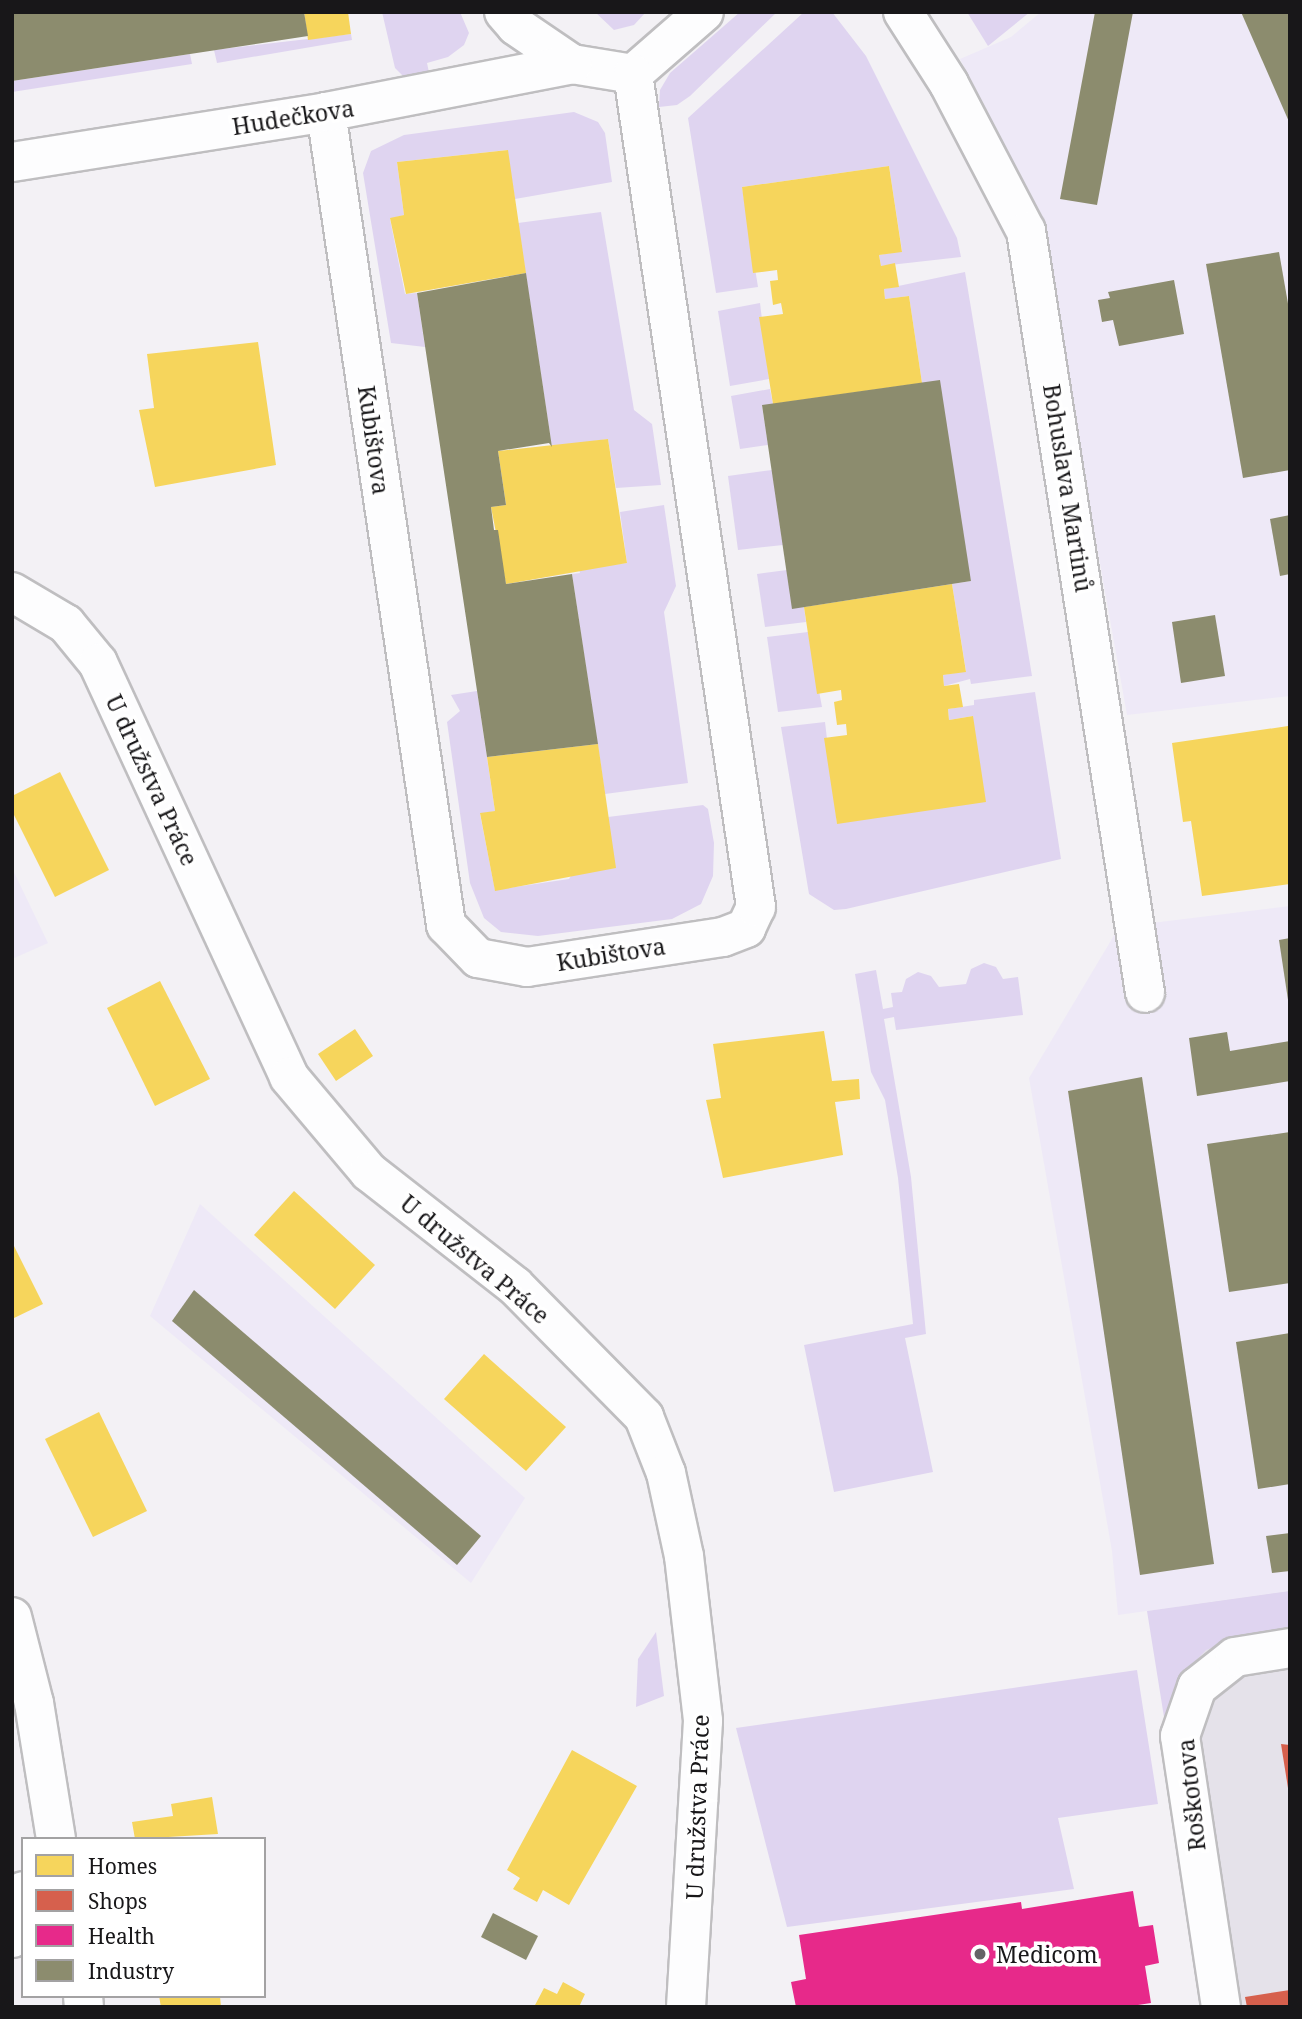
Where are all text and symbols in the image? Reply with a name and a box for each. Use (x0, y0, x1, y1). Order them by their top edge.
street label: Hudečkova (230, 94, 356, 140)
street label: Bohuslava Martinů (1038, 382, 1098, 594)
street label: Kubištova (353, 384, 395, 496)
street label: U družstva Práce (100, 690, 204, 870)
street label: Kubištova (555, 932, 667, 976)
street label: U družstva Práce (395, 1189, 555, 1329)
street label: U družstva Práce (680, 1714, 714, 1900)
street label: Roškotova (1171, 1738, 1211, 1852)
legend (21, 1837, 266, 1998)
text: Homes (88, 1852, 157, 1880)
text: Shops (88, 1887, 147, 1915)
text: Health (88, 1922, 155, 1950)
place label: Medicom (996, 1940, 1098, 1968)
marker: Medicom (970, 1944, 990, 1964)
text: Industry (88, 1957, 174, 1985)

